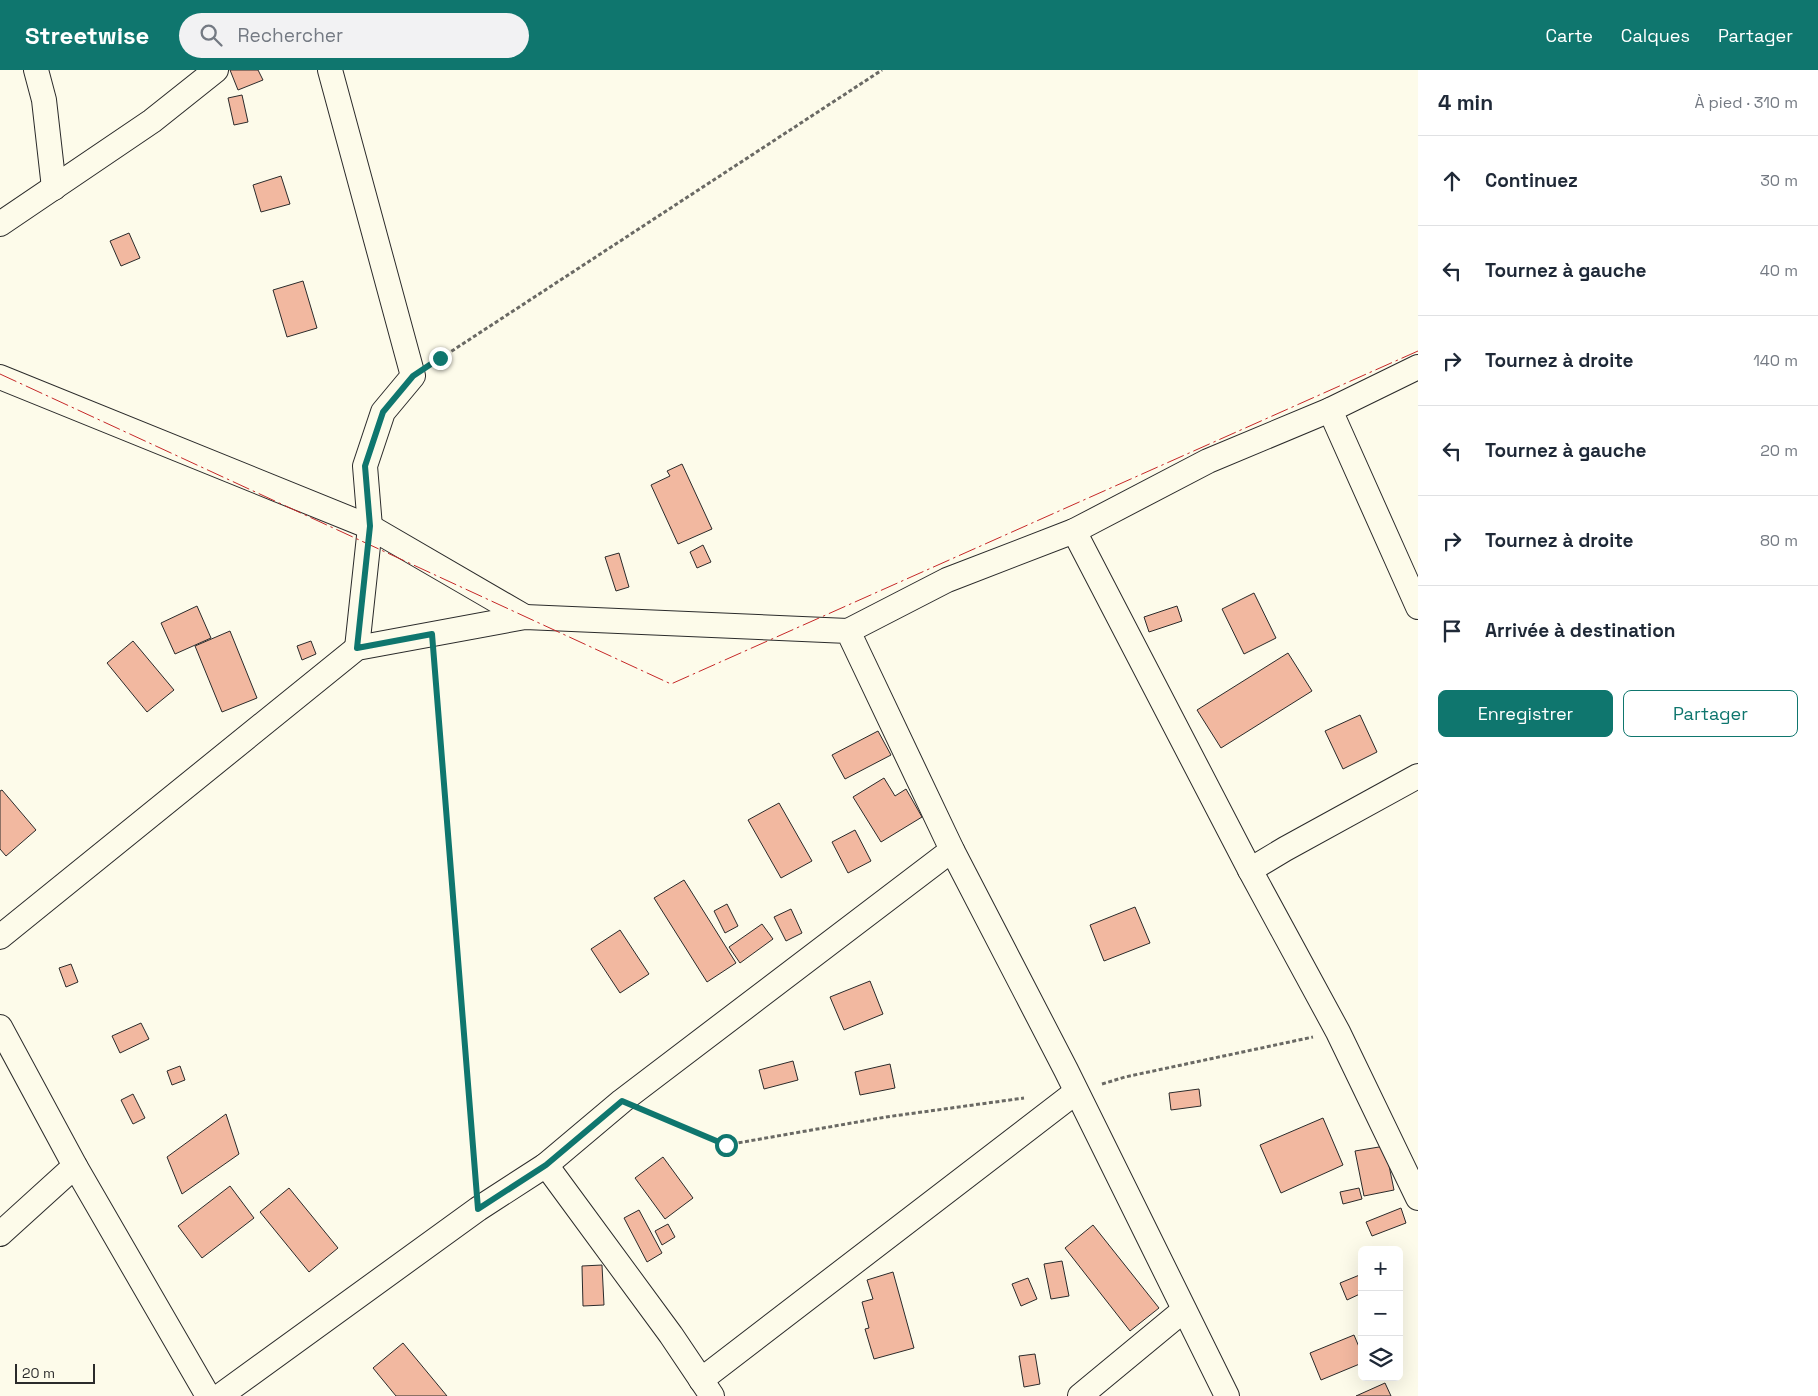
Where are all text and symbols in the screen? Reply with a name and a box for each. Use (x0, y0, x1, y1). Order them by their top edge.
search box (179, 13, 529, 58)
text: Streetwise (25, 20, 149, 51)
icon: search (197, 21, 225, 49)
text: Rechercher (237, 23, 343, 48)
text: Carte (1546, 24, 1593, 47)
text: Calques (1621, 24, 1690, 47)
text: Partager (1718, 24, 1793, 47)
text: 4 min (1438, 89, 1493, 116)
text: À pied · 310 m (1695, 92, 1798, 113)
icon: ahead (1438, 167, 1466, 195)
text: Continuez (1485, 168, 1578, 193)
text: 30 m (1760, 170, 1798, 191)
icon: left (1438, 257, 1466, 285)
text: Tournez à gauche (1485, 258, 1647, 283)
text: 40 m (1760, 260, 1798, 281)
route end (429, 347, 452, 370)
icon: right (1438, 347, 1466, 375)
text: Tournez à droite (1485, 348, 1634, 373)
text: 140 m (1753, 350, 1798, 371)
icon: left (1438, 437, 1466, 465)
text: Tournez à gauche (1485, 438, 1647, 463)
text: 20 m (1760, 440, 1798, 461)
icon: right (1438, 527, 1466, 555)
text: Tournez à droite (1485, 528, 1634, 553)
text: 80 m (1760, 530, 1798, 551)
icon: arrive (1438, 617, 1466, 645)
text: Arrivée à destination (1485, 618, 1675, 643)
button: Enregistrer (1438, 690, 1613, 737)
button: Partager (1623, 690, 1798, 737)
route start (715, 1134, 738, 1157)
map controls (1358, 1246, 1403, 1381)
button: + (1358, 1246, 1403, 1291)
button: − (1358, 1291, 1403, 1336)
button: layers (1358, 1336, 1403, 1381)
scale bar (15, 1361, 95, 1384)
text: 20 m (22, 1364, 55, 1382)

